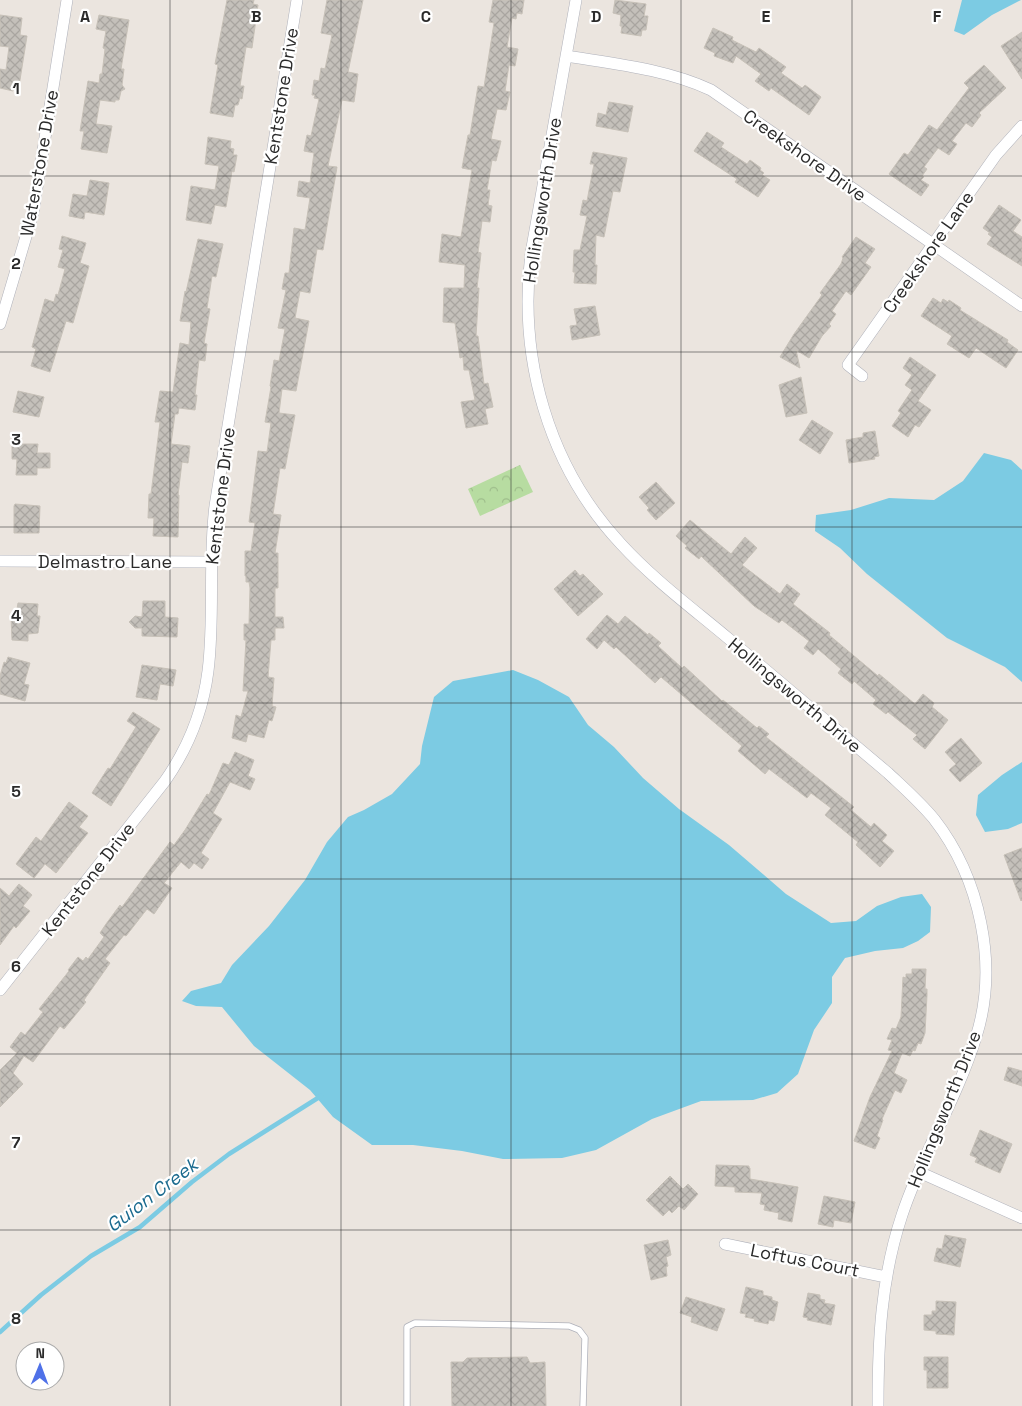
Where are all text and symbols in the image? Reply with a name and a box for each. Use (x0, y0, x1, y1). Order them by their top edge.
text: A (80, 6, 90, 27)
text: B (251, 6, 261, 27)
text: C (421, 6, 431, 27)
text: D (591, 6, 601, 27)
text: E (762, 6, 771, 27)
text: F (933, 6, 942, 27)
street label: Kentstone Drive (259, 26, 303, 166)
text: 1 (12, 78, 20, 99)
street label: Waterstone Drive (15, 88, 63, 238)
street label: Creekshore Drive (739, 104, 871, 206)
street label: Hollingsworth Drive (518, 116, 566, 284)
street label: Creekshore Lane (877, 186, 979, 318)
text: 2 (11, 253, 21, 274)
street label: Kentstone Drive (200, 426, 240, 566)
text: 3 (11, 429, 21, 450)
street label: Delmastro Lane (38, 550, 172, 573)
text: 4 (11, 605, 21, 626)
street label: Hollingsworth Drive (724, 632, 866, 758)
text: 5 (11, 781, 21, 802)
street label: Kentstone Drive (36, 817, 140, 941)
text: 6 (11, 956, 21, 977)
street label: Hollingsworth Drive (902, 1027, 986, 1191)
text: 7 (12, 1132, 21, 1153)
water label: Guion Creek (101, 1151, 205, 1238)
street label: Loftus Court (749, 1238, 861, 1282)
text: 8 (11, 1308, 21, 1329)
north arrow (15, 1341, 65, 1391)
text: N (35, 1344, 45, 1362)

